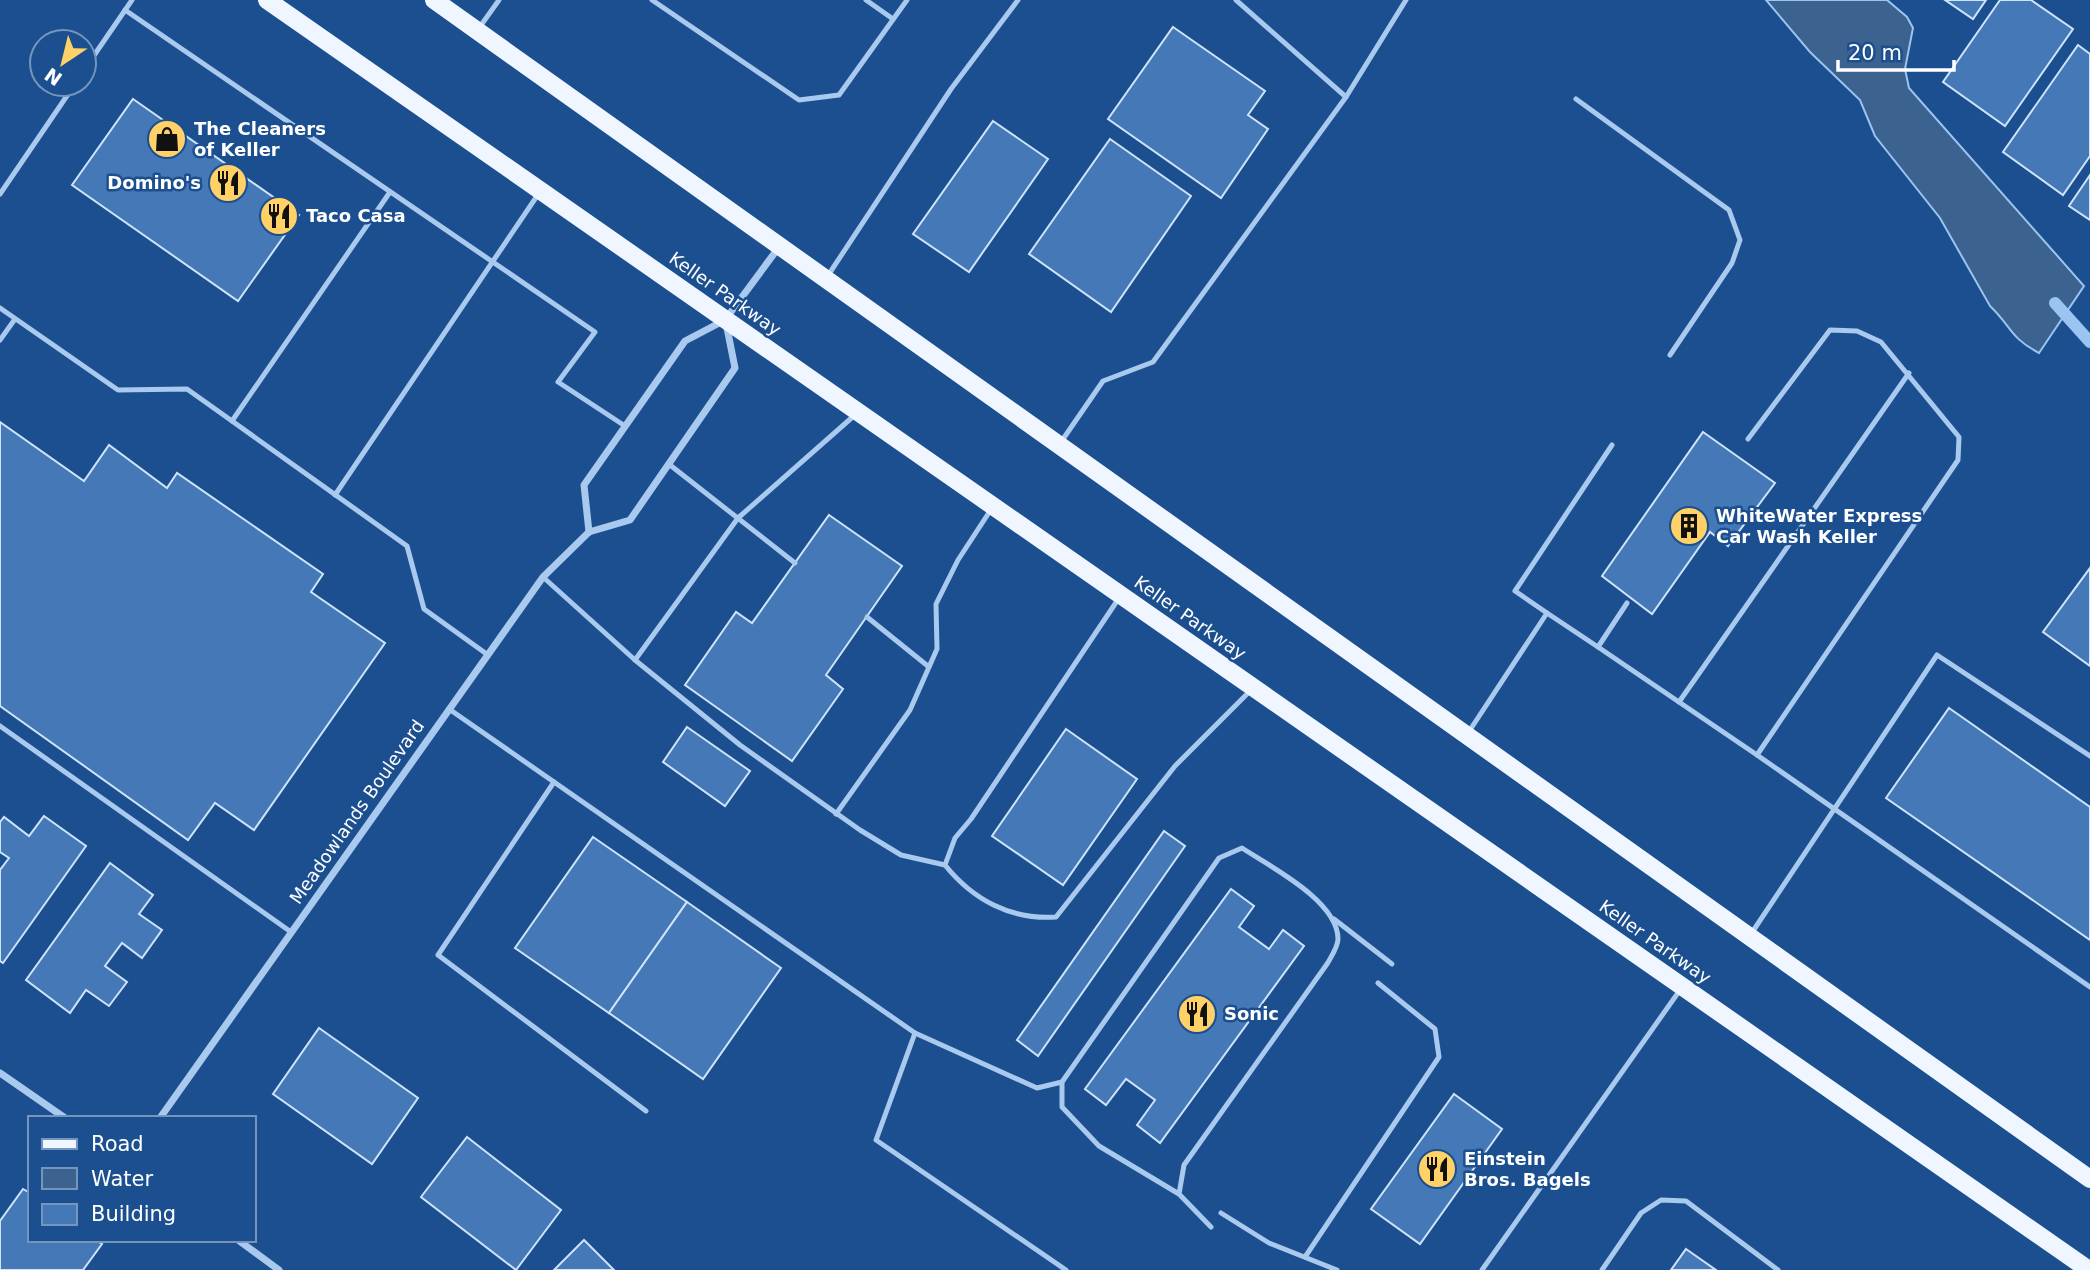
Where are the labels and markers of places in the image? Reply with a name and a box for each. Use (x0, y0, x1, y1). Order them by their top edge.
shop icon: The Cleaners of Keller (146, 118, 188, 160)
place label: The Cleaners of Keller (194, 118, 326, 160)
restaurant icon: Domino's (207, 162, 249, 204)
place label: Domino's (107, 172, 201, 193)
restaurant icon: Taco Casa (258, 195, 300, 237)
place label: Taco Casa (306, 205, 406, 226)
building icon: WhiteWater Express Car Wash Keller (1668, 505, 1710, 547)
place label: WhiteWater Express Car Wash Keller (1716, 505, 1922, 547)
restaurant icon: Sonic (1176, 993, 1218, 1035)
place label: Sonic (1224, 1003, 1279, 1024)
restaurant icon: Einstein Bros. Bagels (1416, 1148, 1458, 1190)
place label: Einstein Bros. Bagels (1464, 1148, 1591, 1190)

